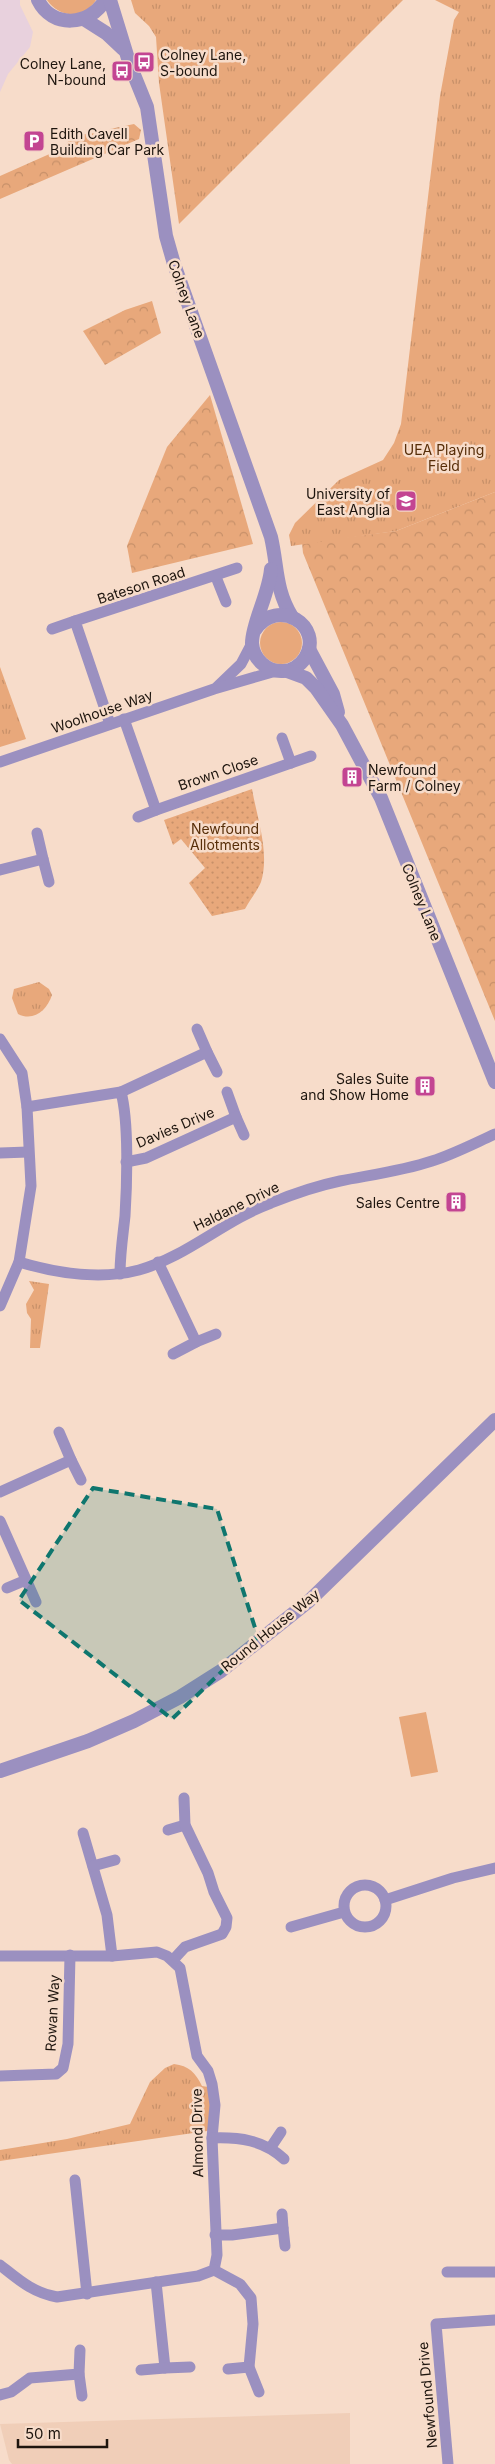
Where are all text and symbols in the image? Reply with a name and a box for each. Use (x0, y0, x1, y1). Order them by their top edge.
place label: Colney Lane, S-bound (160, 46, 246, 79)
bus stop icon: Colney Lane, S-bound (132, 50, 156, 74)
place label: Colney Lane, N-bound (20, 55, 106, 88)
bus stop icon: Colney Lane, N-bound (110, 59, 134, 83)
place label: Edith Cavell Building Car Park (50, 125, 165, 158)
parking icon: Edith Cavell Building Car Park (22, 129, 46, 153)
street label: Colney Lane (165, 257, 209, 341)
park label: UEA Playing Field (404, 441, 484, 474)
place label: University of East Anglia (306, 485, 390, 518)
school or university icon: University of East Anglia (394, 489, 418, 513)
street label: Bateson Road (95, 563, 187, 607)
street label: Woolhouse Way (49, 686, 155, 736)
street label: Brown Close (176, 750, 260, 794)
place label: Newfound Farm / Colney (368, 761, 461, 794)
building icon: Newfound Farm / Colney (340, 765, 364, 789)
park label: Newfound Allotments (190, 820, 260, 853)
street label: Colney Lane (399, 861, 445, 943)
place label: Sales Suite and Show Home (300, 1070, 409, 1103)
building icon: Sales Suite and Show Home (413, 1074, 437, 1098)
street label: Davies Drive (133, 1103, 217, 1151)
street label: Haldane Drive (190, 1178, 282, 1234)
building icon: Sales Centre (444, 1190, 468, 1214)
place label: Sales Centre (356, 1194, 440, 1211)
street label: Round House Way (217, 1585, 323, 1675)
street label: Rowan Way (41, 1974, 63, 2052)
street label: Almond Drive (188, 2088, 206, 2178)
street label: Newfound Drive (414, 2341, 440, 2449)
scale bar (18, 2416, 106, 2448)
text: 50 m (25, 2424, 61, 2443)

